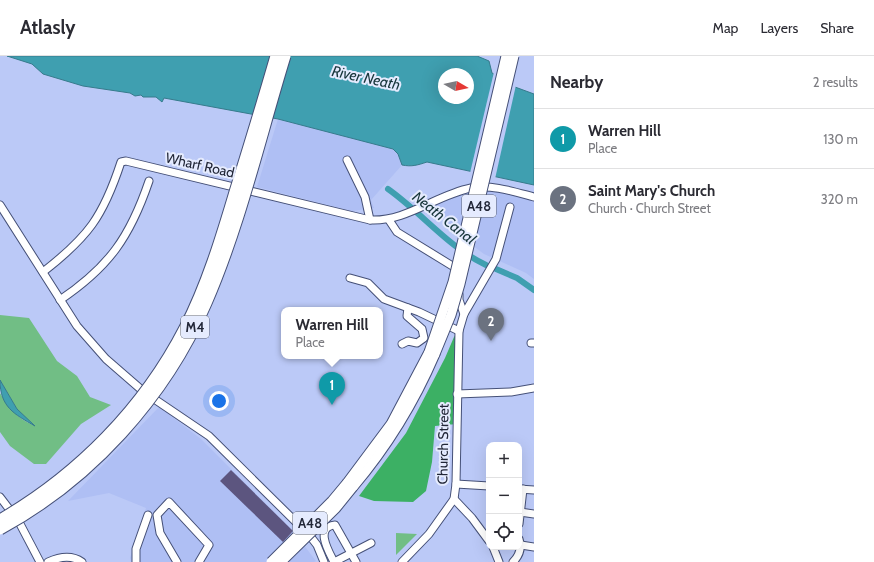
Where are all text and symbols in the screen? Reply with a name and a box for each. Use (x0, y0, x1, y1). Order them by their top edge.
text: Atlasly (20, 16, 76, 39)
text: Map (713, 19, 738, 37)
text: Layers (760, 19, 798, 37)
text: Share (820, 19, 854, 37)
water label: River Neath (330, 62, 402, 94)
north arrow (438, 68, 474, 104)
text: Nearby (550, 72, 603, 92)
text: 2 results (813, 74, 858, 90)
text: Warren Hill (588, 122, 661, 140)
text: 1 (561, 131, 565, 147)
text: 130 m (823, 131, 858, 147)
text: Place (588, 140, 617, 156)
street label: Wharf Road (164, 148, 236, 182)
text: Saint Mary's Church (588, 182, 715, 200)
water label: Neath Canal (409, 188, 480, 249)
text: 2 (560, 191, 566, 207)
text: 320 m (821, 191, 858, 207)
road number: A48 (462, 195, 496, 217)
text: Church · Church Street (588, 200, 711, 216)
popup (281, 307, 383, 359)
pin: 2 (478, 308, 504, 341)
road number: M4 (181, 316, 209, 338)
text: Warren Hill (296, 316, 368, 334)
text: Place (296, 334, 325, 350)
pin: 1 (319, 372, 345, 405)
your location (209, 391, 229, 411)
street label: Church Street (433, 403, 453, 485)
map controls (486, 442, 522, 550)
button: + (486, 442, 522, 478)
button: − (486, 478, 522, 514)
road number: A48 (293, 512, 327, 534)
button: locate (486, 514, 522, 550)

